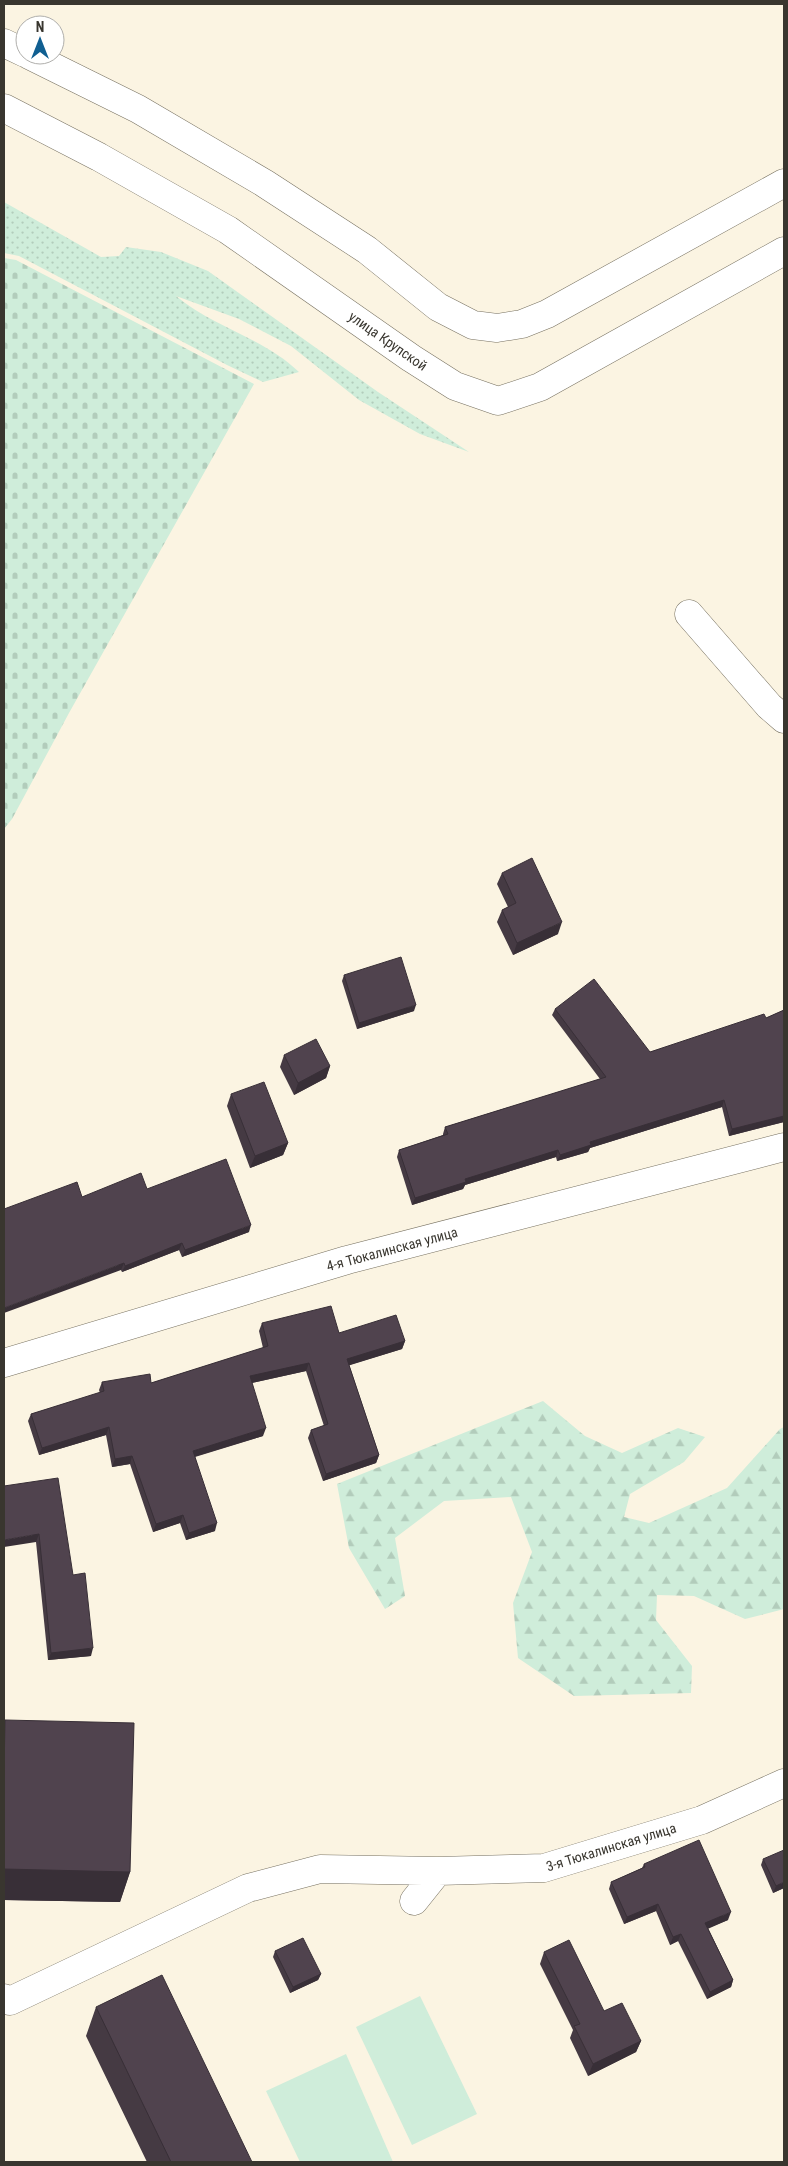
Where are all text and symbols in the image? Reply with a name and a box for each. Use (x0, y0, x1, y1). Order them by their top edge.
north arrow (15, 15, 65, 65)
text: N (36, 19, 44, 35)
street label: улица Крупской (346, 308, 430, 374)
street label: 4-я Тюкалинская улица (325, 1224, 459, 1274)
street label: 3-я Тюкалинская улица (544, 1820, 678, 1874)

